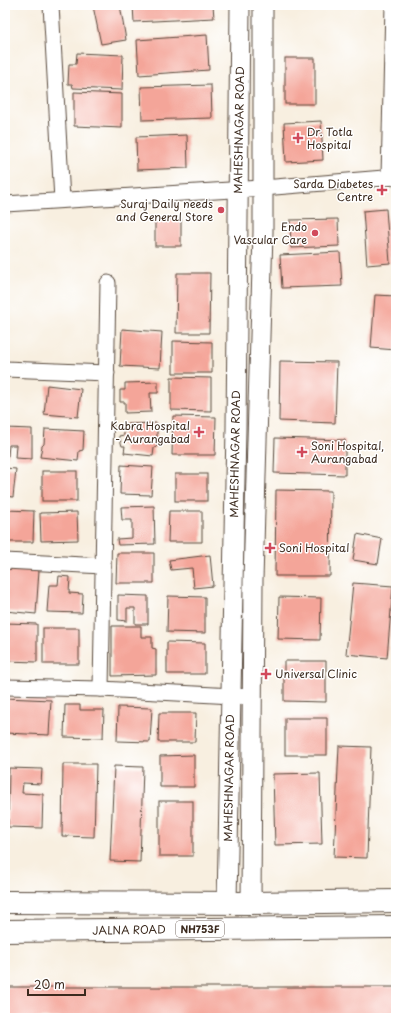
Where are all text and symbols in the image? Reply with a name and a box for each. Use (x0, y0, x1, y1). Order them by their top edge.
street label: MAHESHNAGAR ROAD (229, 66, 248, 194)
place label: Dr. Totla Hospital (307, 123, 353, 153)
marker: Dr. Totla Hospital (292, 132, 304, 144)
place label: Sarda Diabetes Centre (293, 175, 373, 205)
marker: Sarda Diabetes Centre (376, 184, 388, 196)
place label: Suraj Daily needs and General Store (116, 195, 213, 225)
marker: Suraj Daily needs and General Store (216, 205, 226, 215)
place label: Endo Vascular Care (233, 218, 307, 248)
marker: Endo Vascular Care (310, 228, 320, 238)
street label: MAHESHNAGAR ROAD (225, 390, 244, 518)
place label: Kabra Hospital - Aurangabad (110, 417, 190, 447)
marker: Kabra Hospital - Aurangabad (193, 426, 205, 438)
place label: Soni Hospital, Aurangabad (311, 437, 384, 467)
marker: Soni Hospital, Aurangabad (296, 446, 308, 458)
place label: Soni Hospital (279, 539, 349, 556)
marker: Soni Hospital (264, 542, 276, 554)
place label: Universal Clinic (275, 665, 357, 682)
marker: Universal Clinic (260, 668, 272, 680)
street label: MAHESHNAGAR ROAD (219, 714, 238, 842)
street label: JALNA ROAD (92, 920, 166, 939)
road number: NH753F (176, 921, 224, 937)
scale bar (28, 971, 85, 997)
text: 20 m (34, 975, 65, 993)

